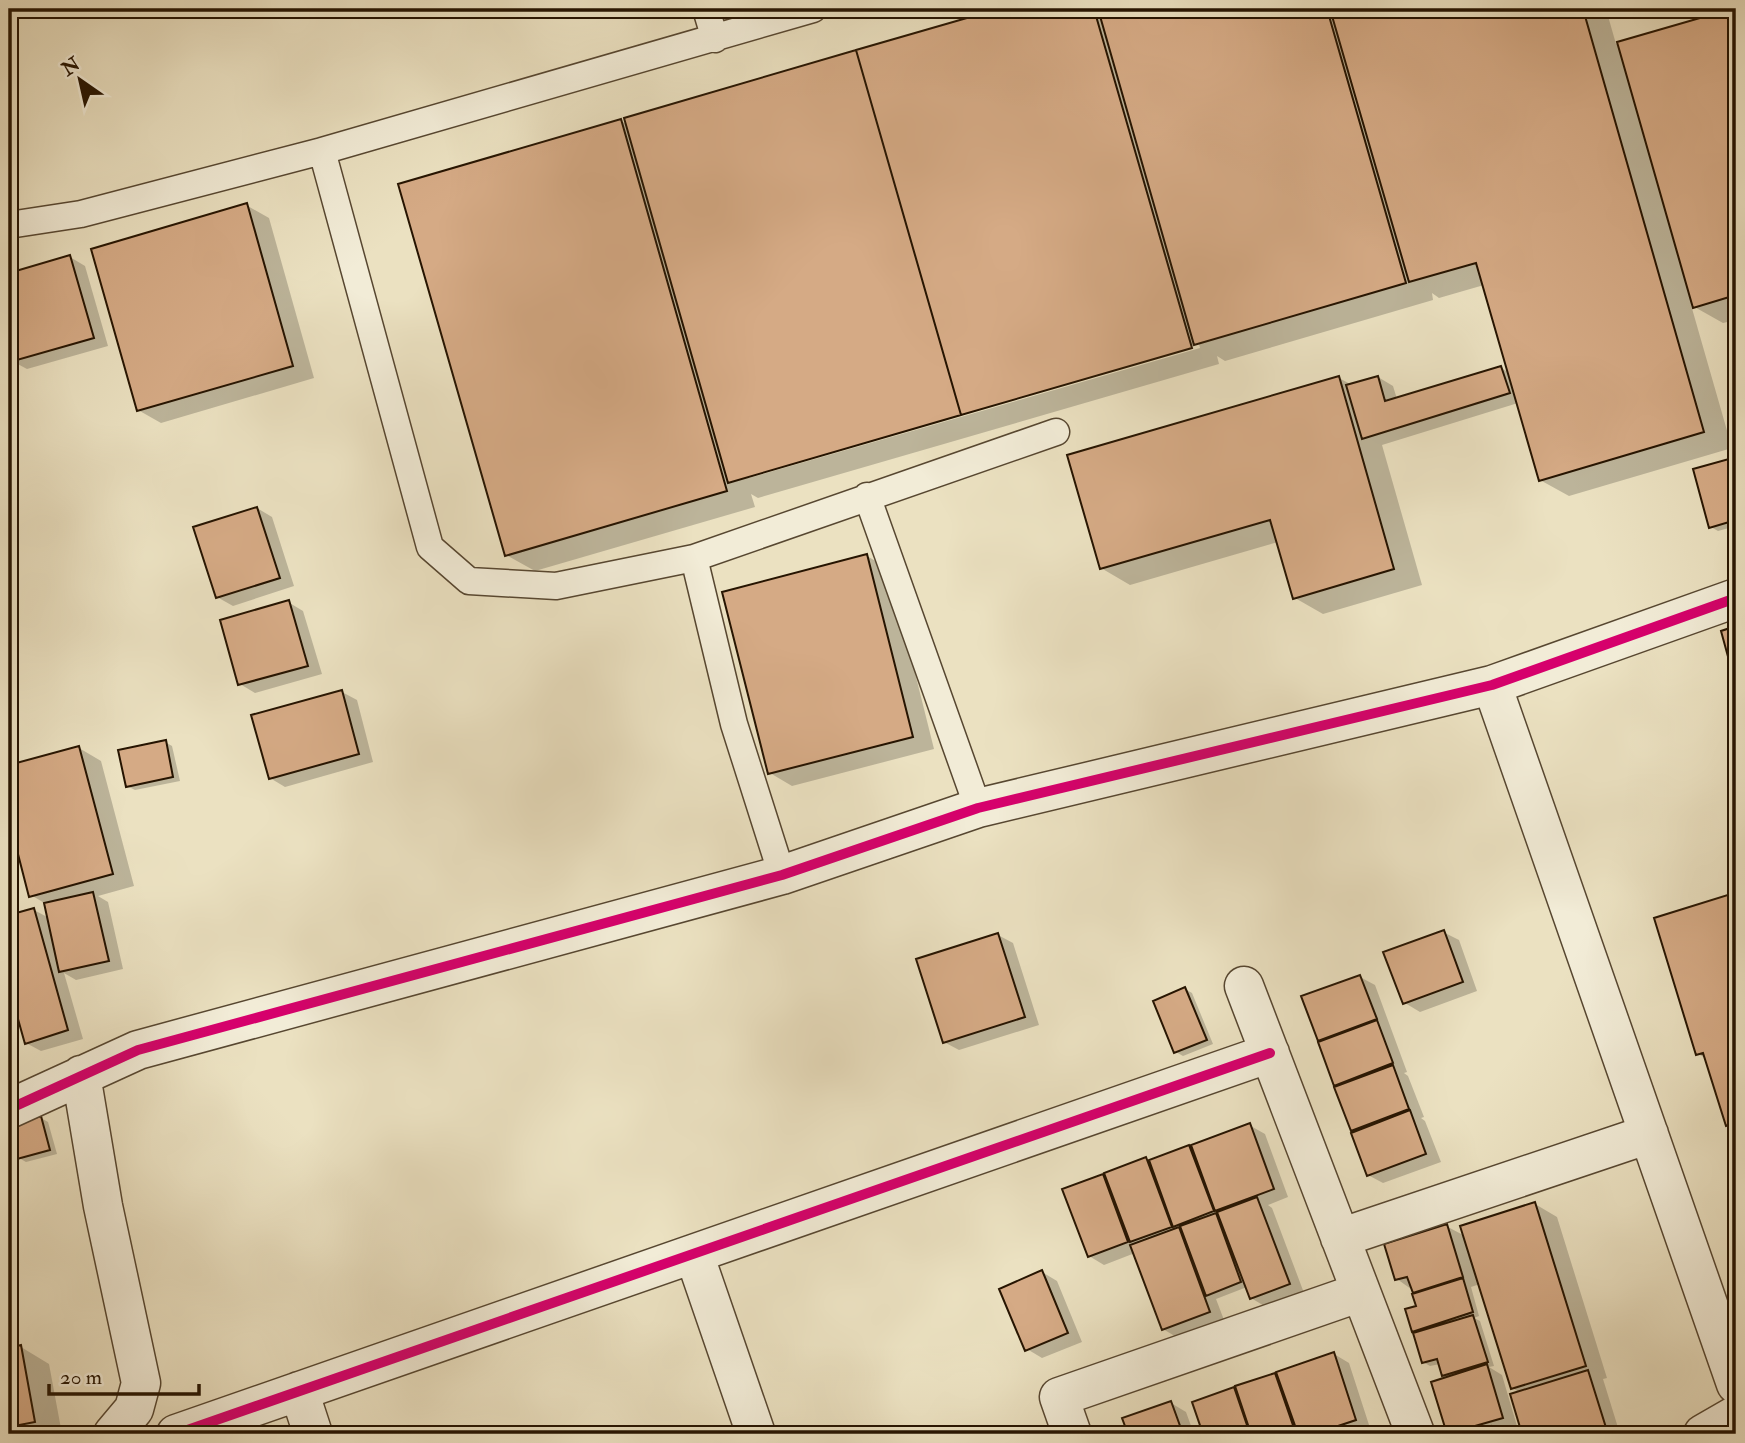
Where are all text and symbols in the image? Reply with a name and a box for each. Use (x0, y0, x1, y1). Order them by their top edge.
north arrow (46, 46, 116, 116)
text: N (56, 51, 86, 82)
scale bar (49, 1352, 200, 1396)
text: 20 m (60, 1364, 102, 1391)

